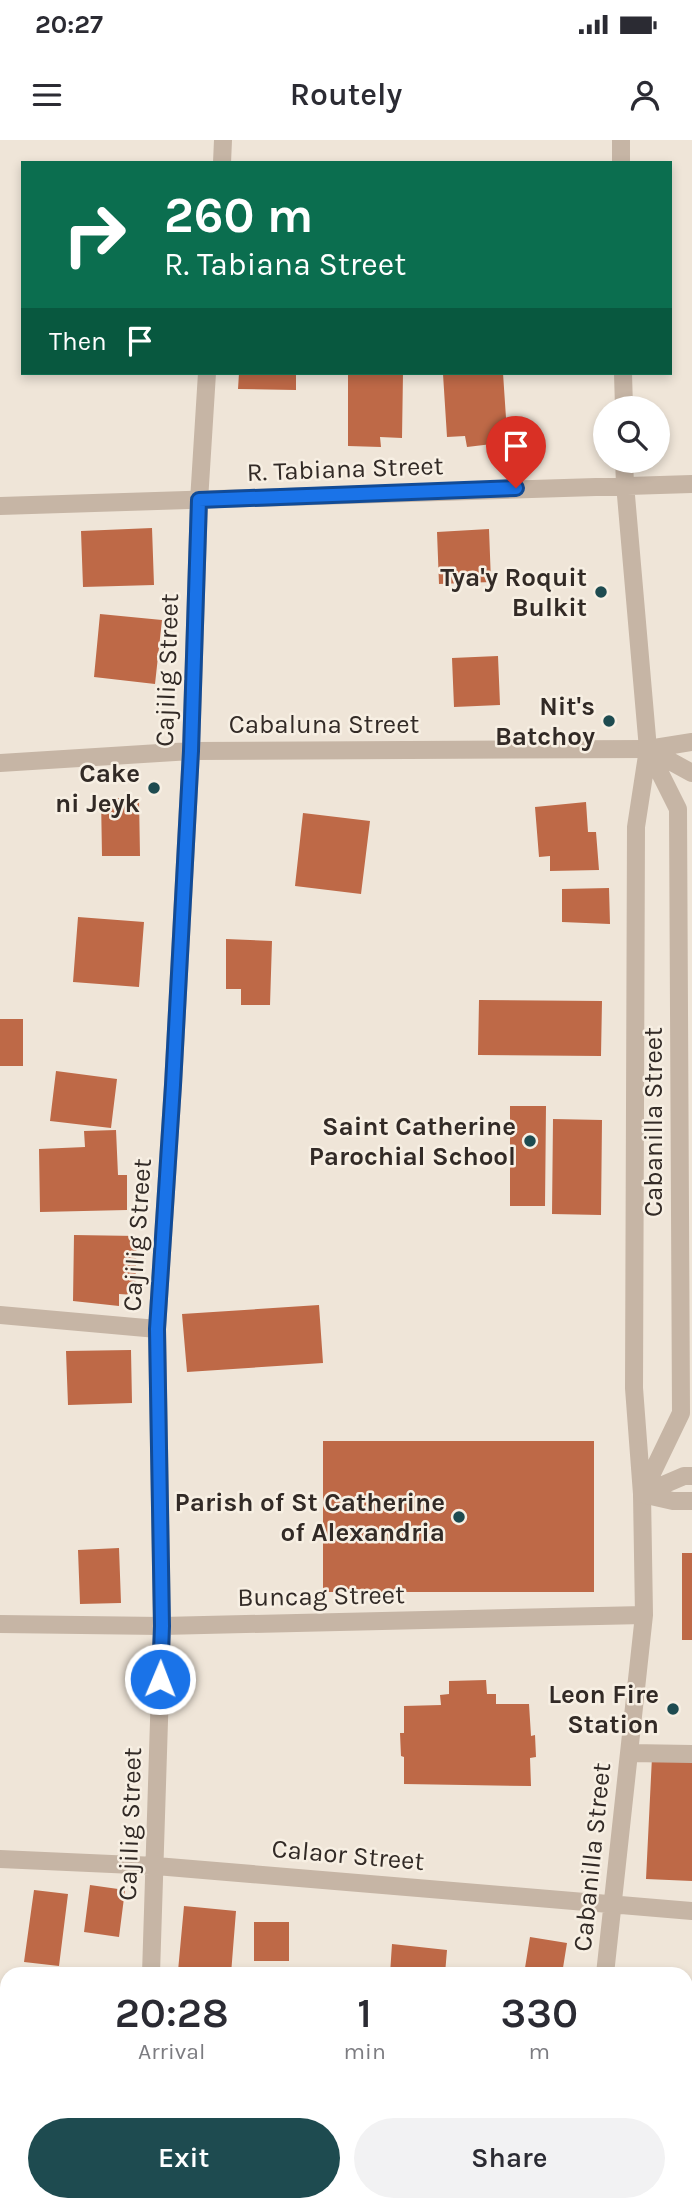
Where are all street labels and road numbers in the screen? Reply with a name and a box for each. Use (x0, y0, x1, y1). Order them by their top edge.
street label: R. Tabiana Street (246, 450, 444, 488)
street label: Cajilig Street (149, 593, 185, 747)
street label: Cabaluna Street (229, 709, 419, 740)
street label: Cabanilla Street (638, 1027, 669, 1217)
street label: Cajilig Street (116, 1157, 158, 1313)
street label: Buncag Street (237, 1579, 405, 1613)
street label: Cajilig Street (112, 1747, 148, 1901)
street label: Cabanilla Street (567, 1761, 617, 1953)
street label: Calaor Street (270, 1833, 426, 1877)

